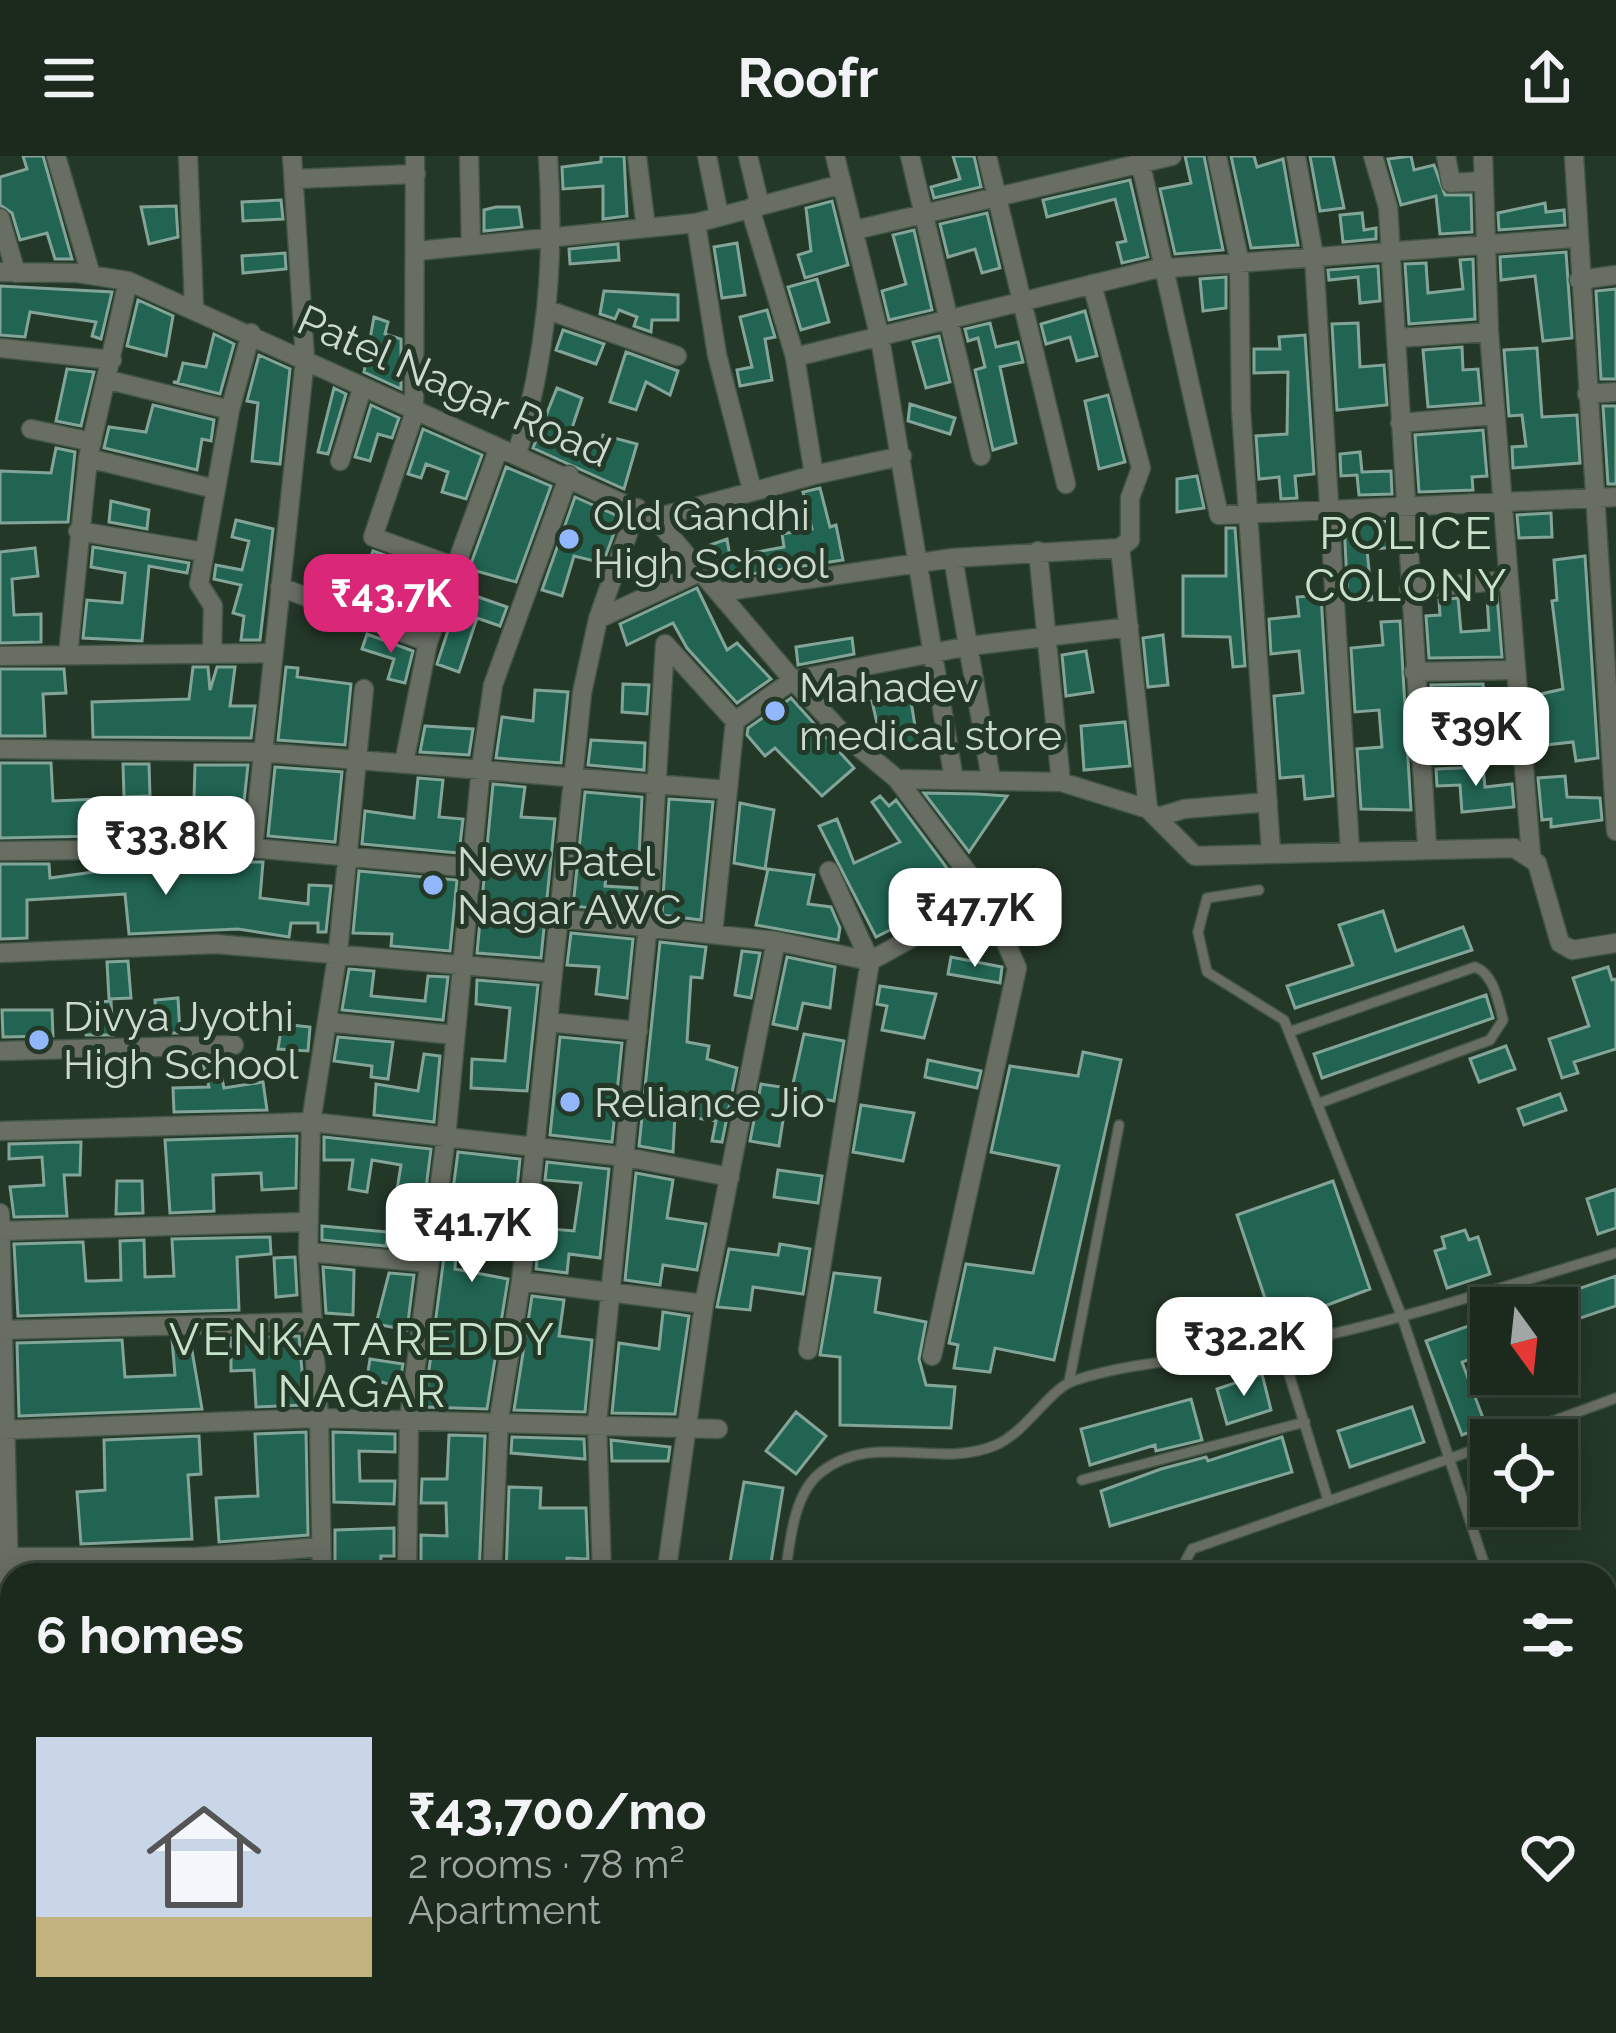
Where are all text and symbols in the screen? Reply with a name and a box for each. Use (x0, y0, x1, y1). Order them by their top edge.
icon: menu (36, 45, 102, 111)
icon: share (1514, 45, 1580, 111)
text: Roofr (737, 46, 879, 110)
street label: Patel Nagar Road (290, 295, 618, 477)
place label: Old Gandhi High School (593, 491, 829, 588)
district label: POLICE COLONY (1304, 507, 1510, 612)
marker: Old Gandhi High School (556, 526, 582, 552)
pin: ₹43.7K (293, 554, 489, 656)
text: ₹43.7K (331, 570, 451, 616)
place label: Mahadev medical store (799, 663, 1062, 760)
pin: ₹39K (1405, 687, 1547, 789)
marker: Mahadev medical store (762, 698, 788, 724)
text: ₹39K (1430, 703, 1522, 749)
pin: ₹33.8K (68, 796, 264, 898)
text: ₹33.8K (105, 812, 227, 858)
place label: New Patel Nagar AWC (457, 837, 682, 934)
pin: ₹47.7K (877, 868, 1073, 970)
marker: New Patel Nagar AWC (420, 872, 446, 898)
text: ₹47.7K (916, 884, 1034, 930)
place label: Divya Jyothi High School (63, 992, 299, 1089)
marker: Divya Jyothi High School (26, 1027, 52, 1053)
place label: Reliance Jio (594, 1078, 825, 1127)
marker: Reliance Jio (557, 1089, 583, 1115)
pin: ₹41.7K (374, 1183, 570, 1285)
text: ₹41.7K (413, 1199, 531, 1245)
north arrow (1470, 1287, 1578, 1395)
map controls (1470, 1287, 1578, 1527)
pin: ₹32.2K (1146, 1297, 1342, 1399)
district label: VENKATAREDDY NAGAR (169, 1313, 557, 1418)
text: ₹32.2K (1183, 1313, 1305, 1359)
button: locate (1470, 1419, 1578, 1527)
icon: filters (1515, 1602, 1581, 1668)
text: 6 homes (36, 1605, 244, 1665)
text: ₹43,700/mo (408, 1781, 707, 1841)
icon: home (132, 1785, 276, 1929)
icon: heart (1515, 1824, 1581, 1890)
text: 2 rooms · 78 m² (408, 1841, 685, 1887)
text: Apartment (408, 1887, 601, 1933)

